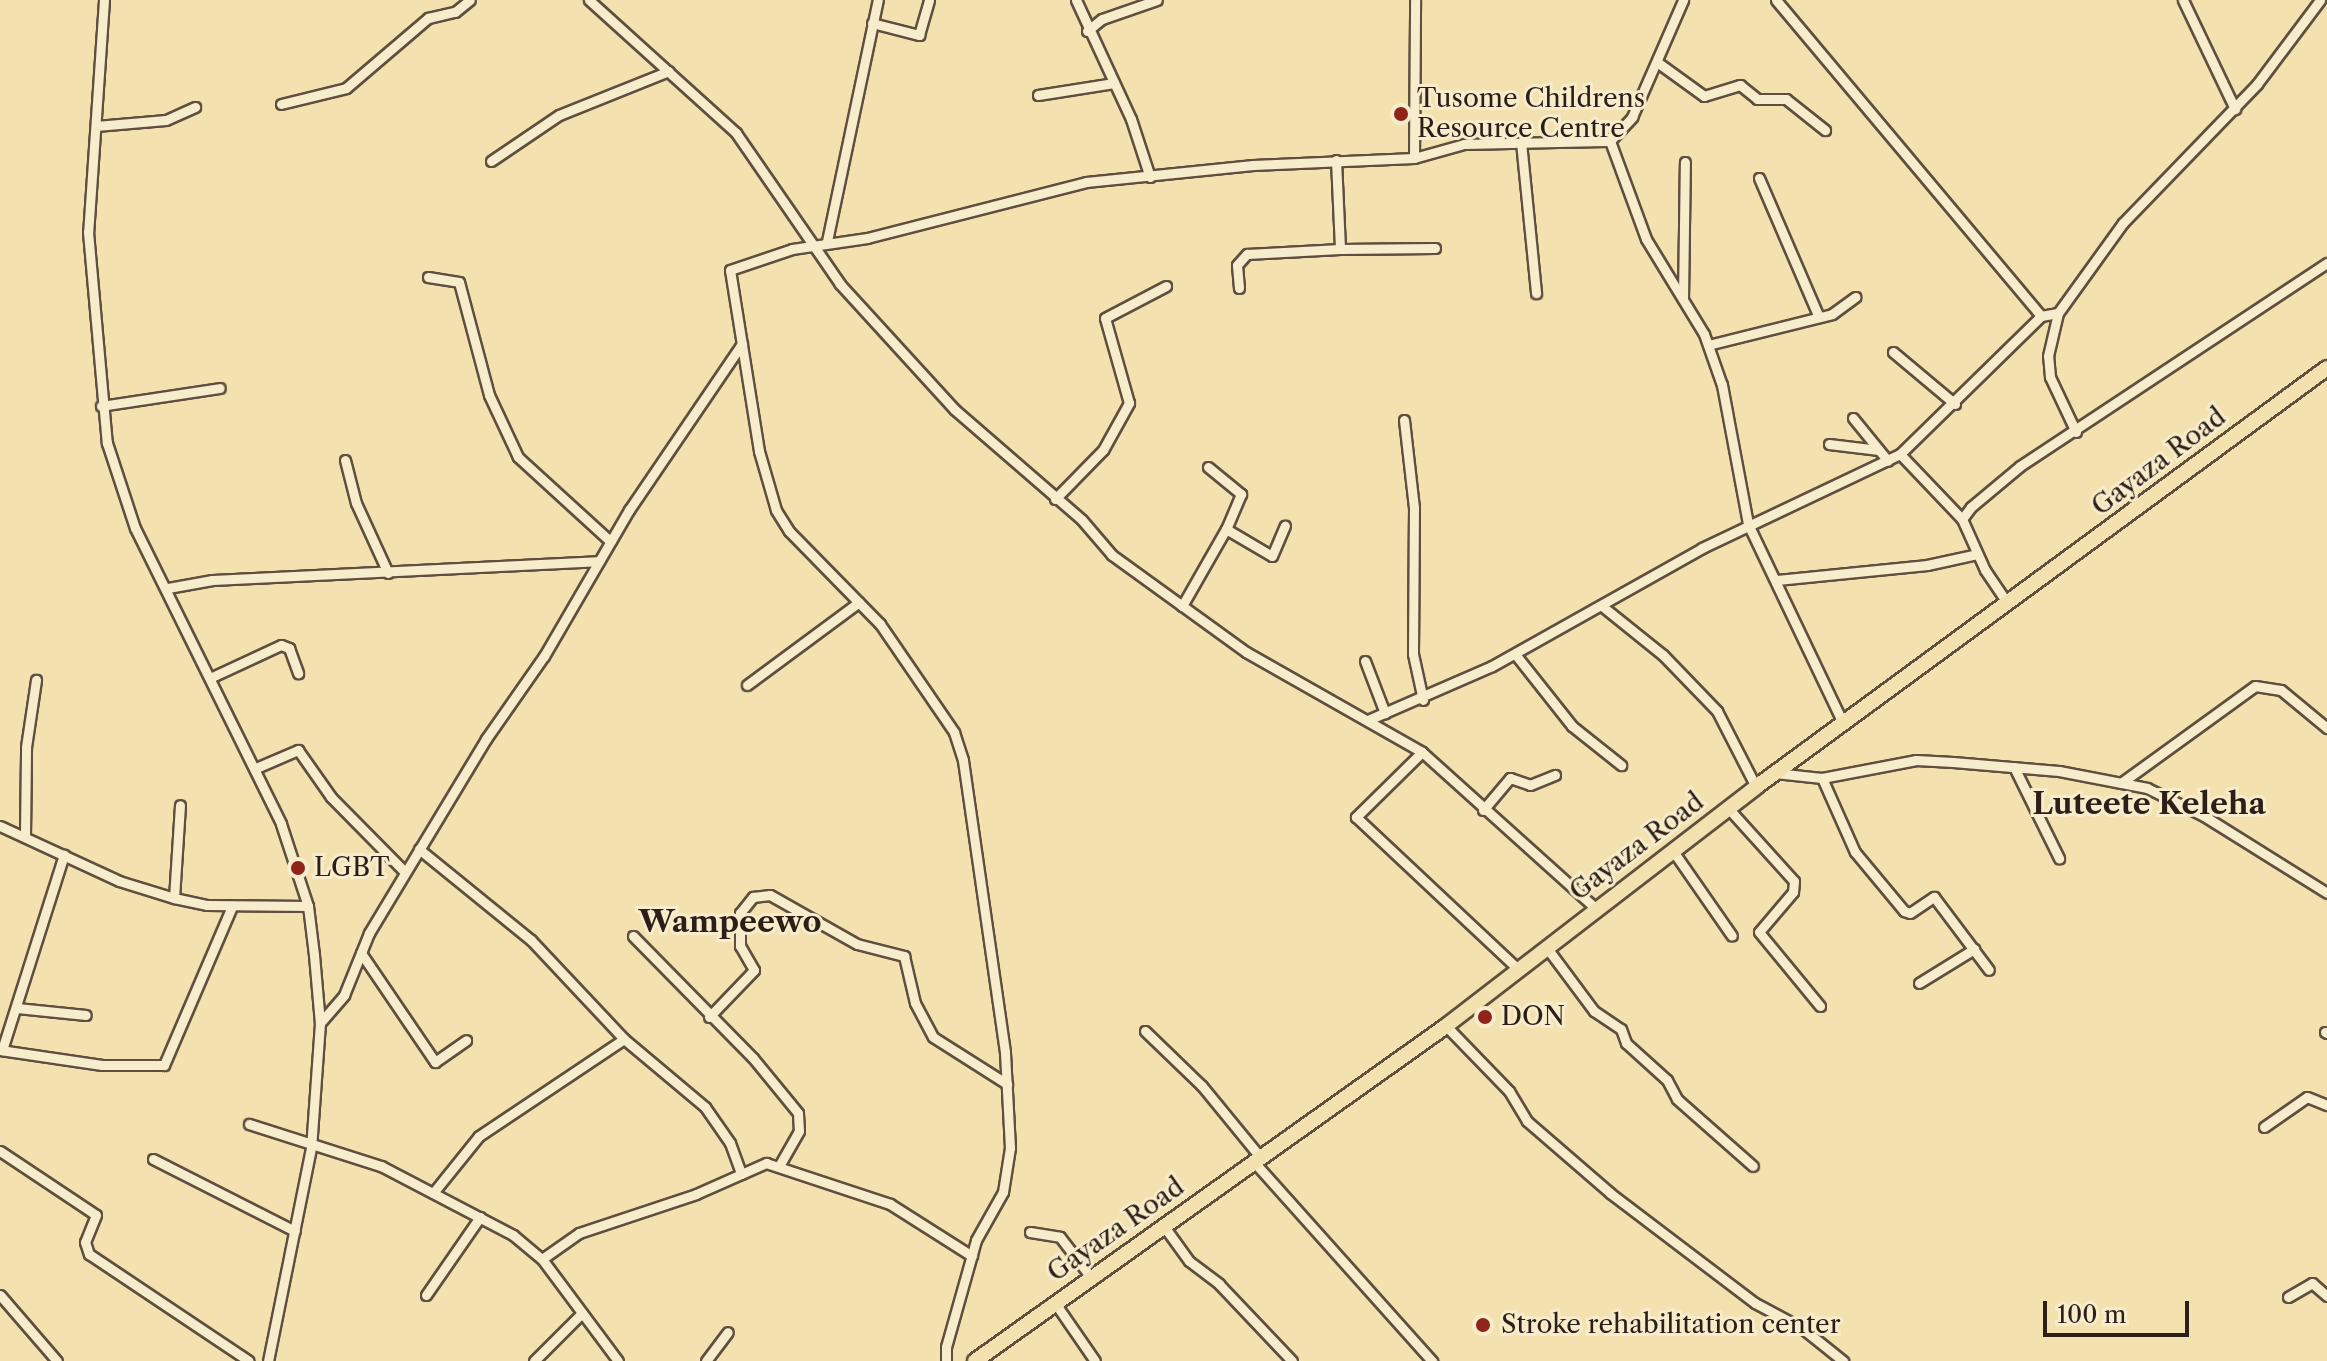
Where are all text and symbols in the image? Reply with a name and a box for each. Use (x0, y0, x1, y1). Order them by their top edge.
place label: Tusome Childrens Resource Centre (1417, 83, 1645, 144)
marker: Tusome Childrens Resource Centre (1392, 105, 1410, 123)
street label: Gayaza Road (2086, 401, 2232, 523)
street label: Gayaza Road (1564, 786, 1710, 908)
district label: Luteete Keleha (2032, 786, 2266, 822)
place label: LGBT (314, 852, 390, 884)
marker: LGBT (289, 859, 307, 877)
district label: Wampeewo (638, 904, 822, 940)
place label: DON (1501, 1001, 1565, 1033)
marker: DON (1476, 1008, 1494, 1026)
street label: Gayaza Road (1042, 1171, 1190, 1289)
scale bar (2047, 1285, 2193, 1335)
text: 100 m (2057, 1300, 2126, 1329)
place label: Stroke rehabilitation center (1501, 1309, 1841, 1341)
marker: Stroke rehabilitation center (1472, 1314, 1494, 1336)

